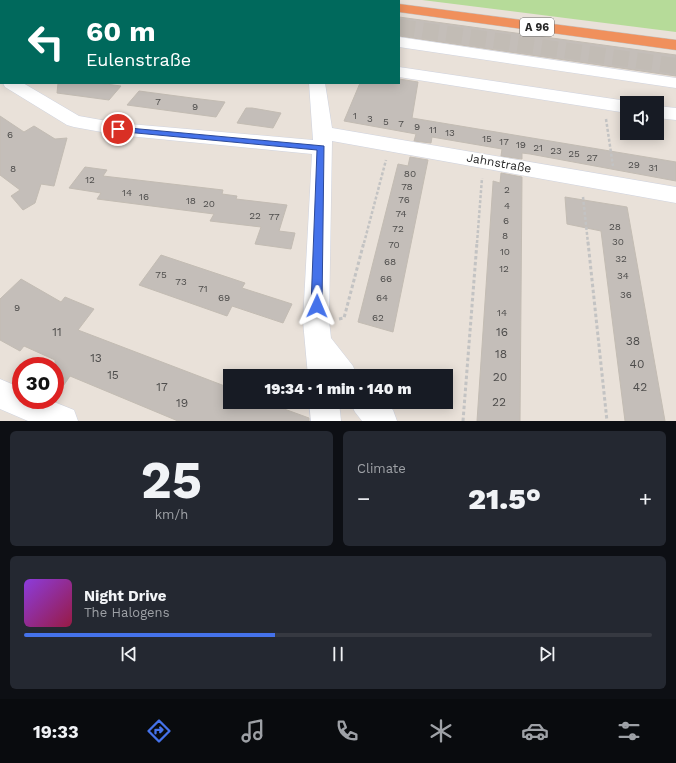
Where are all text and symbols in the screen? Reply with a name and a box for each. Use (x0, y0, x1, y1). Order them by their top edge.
text: 60 m (86, 15, 156, 48)
icon: left (20, 16, 72, 68)
road number: A 96 (520, 18, 554, 36)
text: Eulenstraße (86, 49, 191, 70)
house number: 7 (155, 96, 161, 107)
map controls (620, 96, 664, 140)
button: sound (620, 96, 664, 140)
house number: 9 (192, 101, 198, 112)
house number: 1 (353, 110, 357, 121)
pin (101, 112, 135, 146)
house number: 3 (367, 113, 373, 124)
house number: 5 (383, 116, 389, 127)
icon: arrive (107, 118, 129, 140)
house number: 7 (398, 118, 404, 129)
house number: 9 (414, 121, 420, 132)
house number: 11 (429, 124, 437, 135)
house number: 13 (445, 127, 455, 138)
house number: 6 (7, 129, 13, 140)
house number: 15 (482, 133, 492, 144)
house number: 17 (499, 136, 509, 147)
house number: 19 (516, 139, 526, 150)
house number: 21 (533, 142, 543, 153)
house number: 23 (550, 145, 562, 156)
house number: 25 (568, 148, 580, 159)
street label: Jahnstraße (466, 150, 532, 176)
house number: 27 (586, 152, 598, 163)
house number: 29 (628, 159, 640, 170)
house number: 31 (648, 162, 658, 173)
house number: 8 (10, 163, 16, 174)
house number: 80 (404, 168, 416, 179)
house number: 12 (85, 174, 95, 185)
house number: 78 (401, 181, 413, 192)
house number: 2 (504, 184, 510, 195)
house number: 14 (122, 187, 132, 198)
house number: 16 (139, 191, 149, 202)
house number: 76 (398, 194, 410, 205)
house number: 18 (186, 195, 196, 206)
house number: 20 (203, 198, 215, 209)
house number: 4 (504, 200, 510, 211)
house number: 74 (395, 208, 407, 219)
house number: 22 (249, 210, 261, 221)
house number: 77 (268, 211, 280, 222)
house number: 6 (503, 215, 509, 226)
house number: 28 (609, 221, 621, 232)
house number: 72 (392, 223, 404, 234)
house number: 8 (502, 230, 508, 241)
house number: 30 (612, 236, 624, 247)
house number: 70 (388, 239, 400, 250)
house number: 10 (500, 246, 510, 257)
house number: 32 (615, 253, 627, 264)
house number: 68 (384, 256, 396, 267)
house number: 12 (499, 263, 509, 274)
house number: 75 (155, 269, 167, 280)
house number: 34 (617, 270, 629, 281)
house number: 66 (380, 273, 392, 284)
house number: 73 (175, 276, 187, 287)
house number: 71 (198, 283, 208, 294)
position arrow (296, 285, 338, 327)
house number: 36 (620, 289, 632, 300)
house number: 69 (218, 292, 230, 303)
house number: 64 (376, 292, 388, 303)
house number: 9 (14, 302, 20, 313)
house number: 14 (497, 307, 507, 318)
house number: 62 (372, 312, 384, 323)
house number: 11 (52, 325, 62, 339)
house number: 16 (496, 325, 508, 339)
house number: 38 (626, 334, 640, 348)
house number: 18 (495, 347, 507, 361)
house number: 13 (90, 351, 102, 365)
speed limit sign: 30 (12, 357, 64, 409)
house number: 40 (630, 357, 644, 371)
house number: 15 (107, 368, 119, 382)
house number: 20 (493, 370, 507, 384)
house number: 17 (156, 380, 168, 394)
text: 19:34 · 1 min · 140 m (265, 380, 411, 398)
house number: 42 (633, 380, 647, 394)
house number: 22 (492, 395, 506, 409)
house number: 19 (176, 396, 188, 410)
text: 25 (141, 450, 202, 511)
text: Climate (357, 461, 406, 476)
text: 21.5° (468, 481, 541, 516)
text: − (357, 486, 370, 511)
text: + (639, 486, 652, 511)
text: km/h (155, 507, 188, 522)
text: Night Drive (84, 587, 167, 605)
text: The Halogens (84, 605, 170, 620)
icon: previous (118, 643, 140, 665)
icon: pause (327, 643, 349, 665)
icon: next (536, 643, 558, 665)
icon: directions (145, 717, 173, 745)
icon: music (239, 717, 267, 745)
icon: phone (333, 717, 361, 745)
icon: climate (427, 717, 455, 745)
icon: car (521, 717, 549, 745)
icon: filters (615, 717, 643, 745)
text: 19:33 (33, 721, 79, 742)

